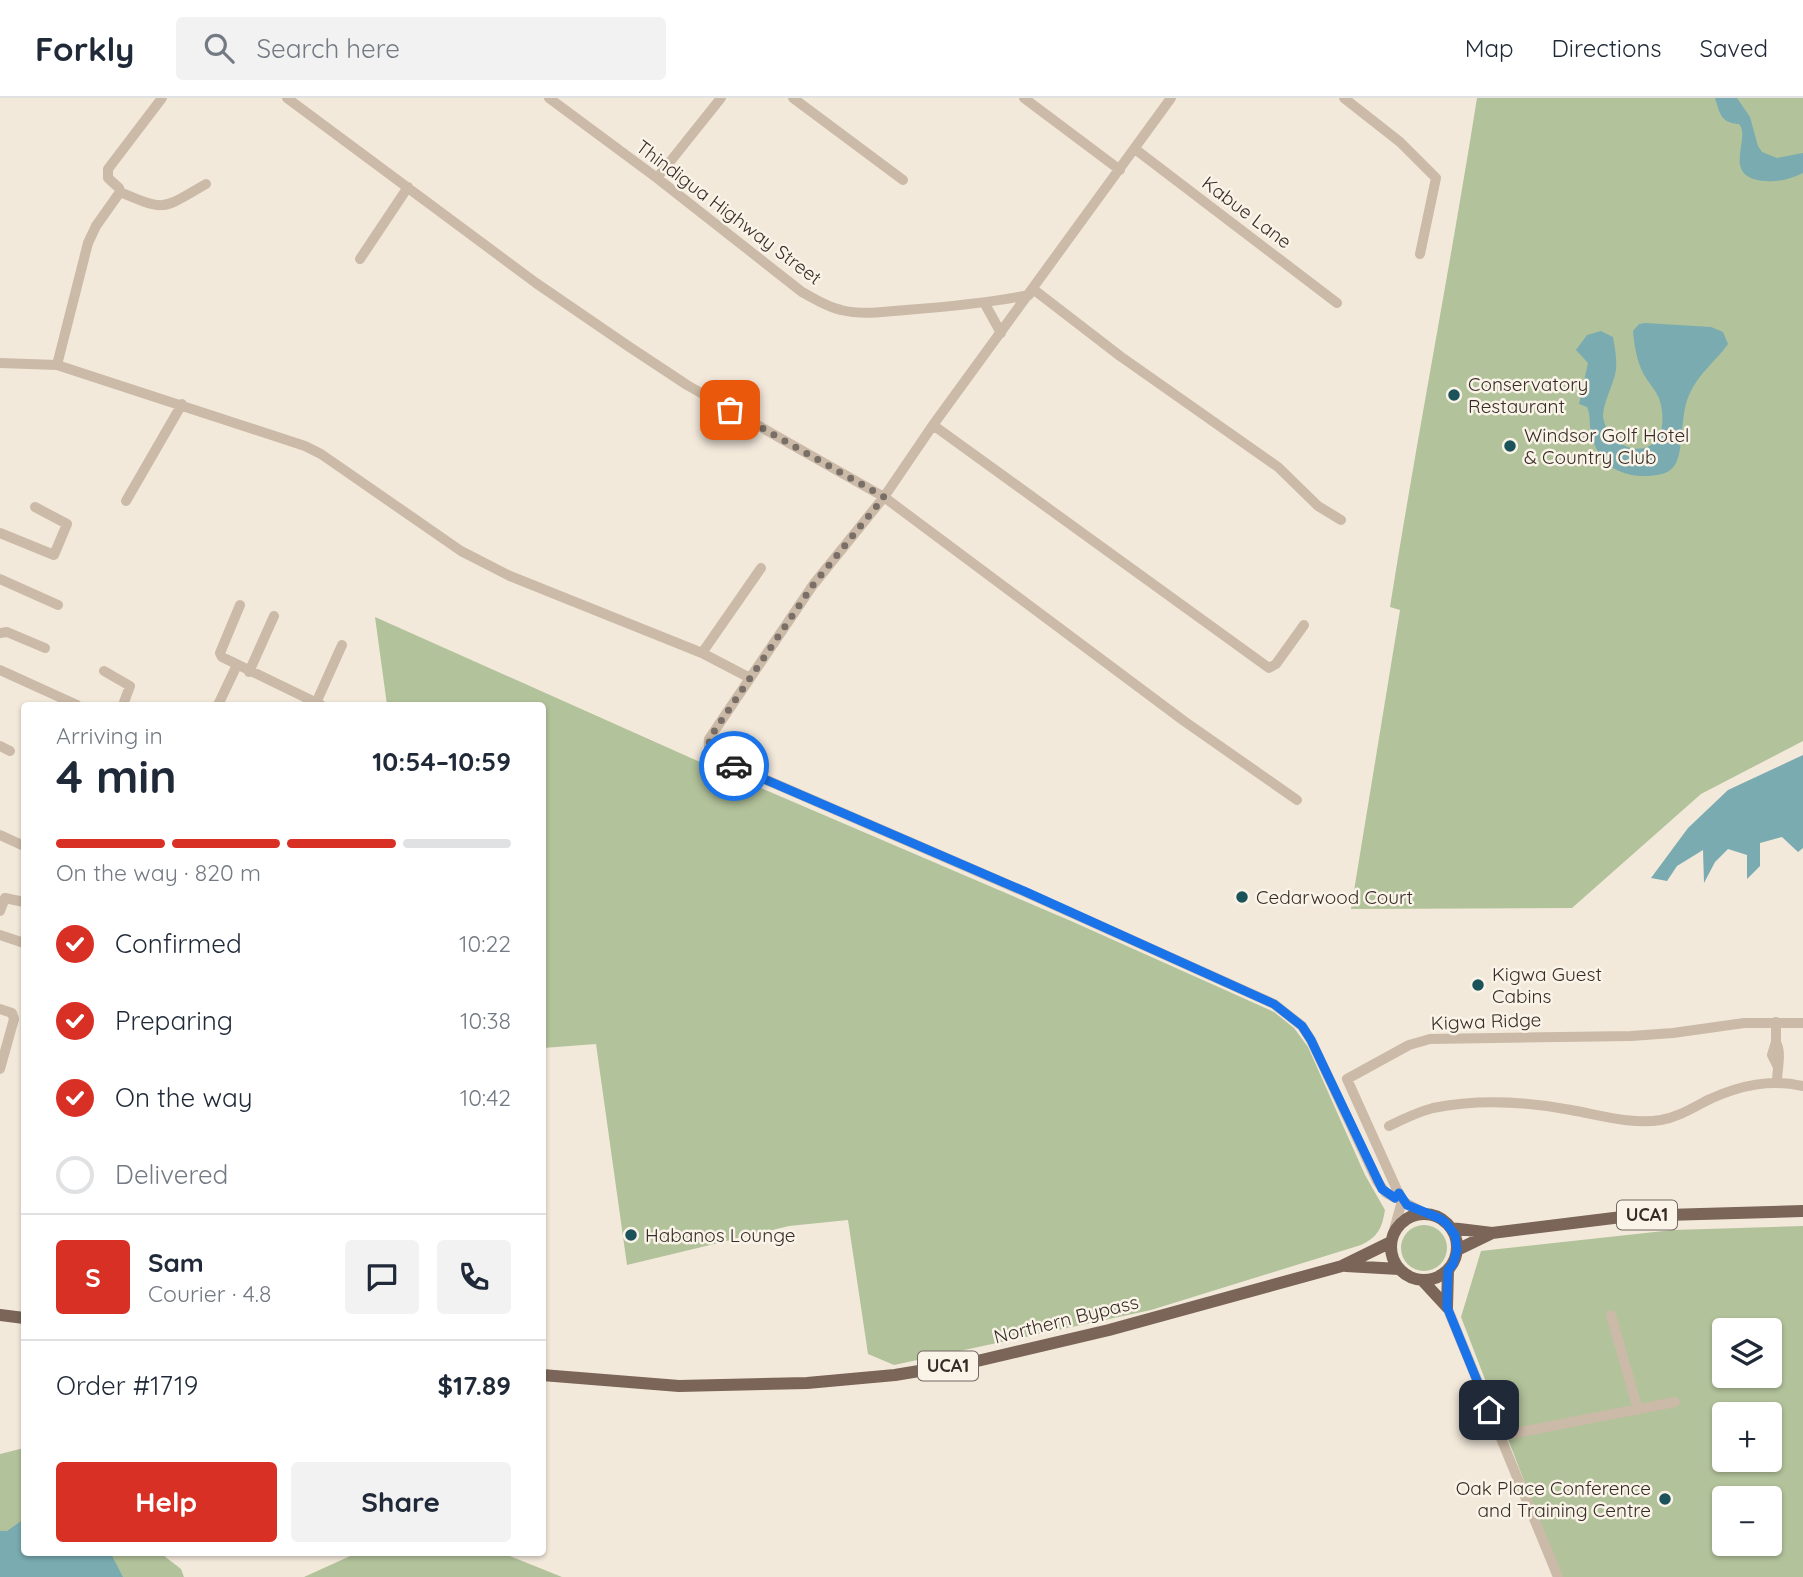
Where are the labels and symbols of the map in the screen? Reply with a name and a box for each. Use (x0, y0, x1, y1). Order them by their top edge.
street label: Thindigua Highway Street (631, 134, 827, 290)
street label: Kabue Lane (1197, 171, 1297, 253)
place label: Conservatory Restaurant (1468, 372, 1588, 418)
pin (700, 380, 760, 440)
marker: Conservatory Restaurant (1446, 387, 1462, 403)
place label: Windsor Golf Hotel & Country Club (1524, 423, 1690, 469)
marker: Windsor Golf Hotel & Country Club (1502, 438, 1518, 454)
courier (699, 731, 769, 801)
place label: Cedarwood Court (1256, 885, 1413, 909)
marker: Cedarwood Court (1234, 889, 1250, 905)
place label: Kigwa Guest Cabins (1492, 962, 1602, 1008)
marker: Kigwa Guest Cabins (1470, 977, 1486, 993)
street label: Kigwa Ridge (1430, 1007, 1542, 1035)
road number: UCA1 (1617, 1200, 1677, 1230)
place label: Habanos Lounge (645, 1223, 795, 1247)
marker: Habanos Lounge (623, 1227, 639, 1243)
street label: Northern Bypass (991, 1289, 1141, 1349)
road number: UCA1 (918, 1352, 978, 1380)
pin (1459, 1380, 1519, 1440)
place label: Oak Place Conference and Training Centre (1456, 1476, 1651, 1522)
marker: Oak Place Conference and Training Centre (1657, 1491, 1673, 1507)

